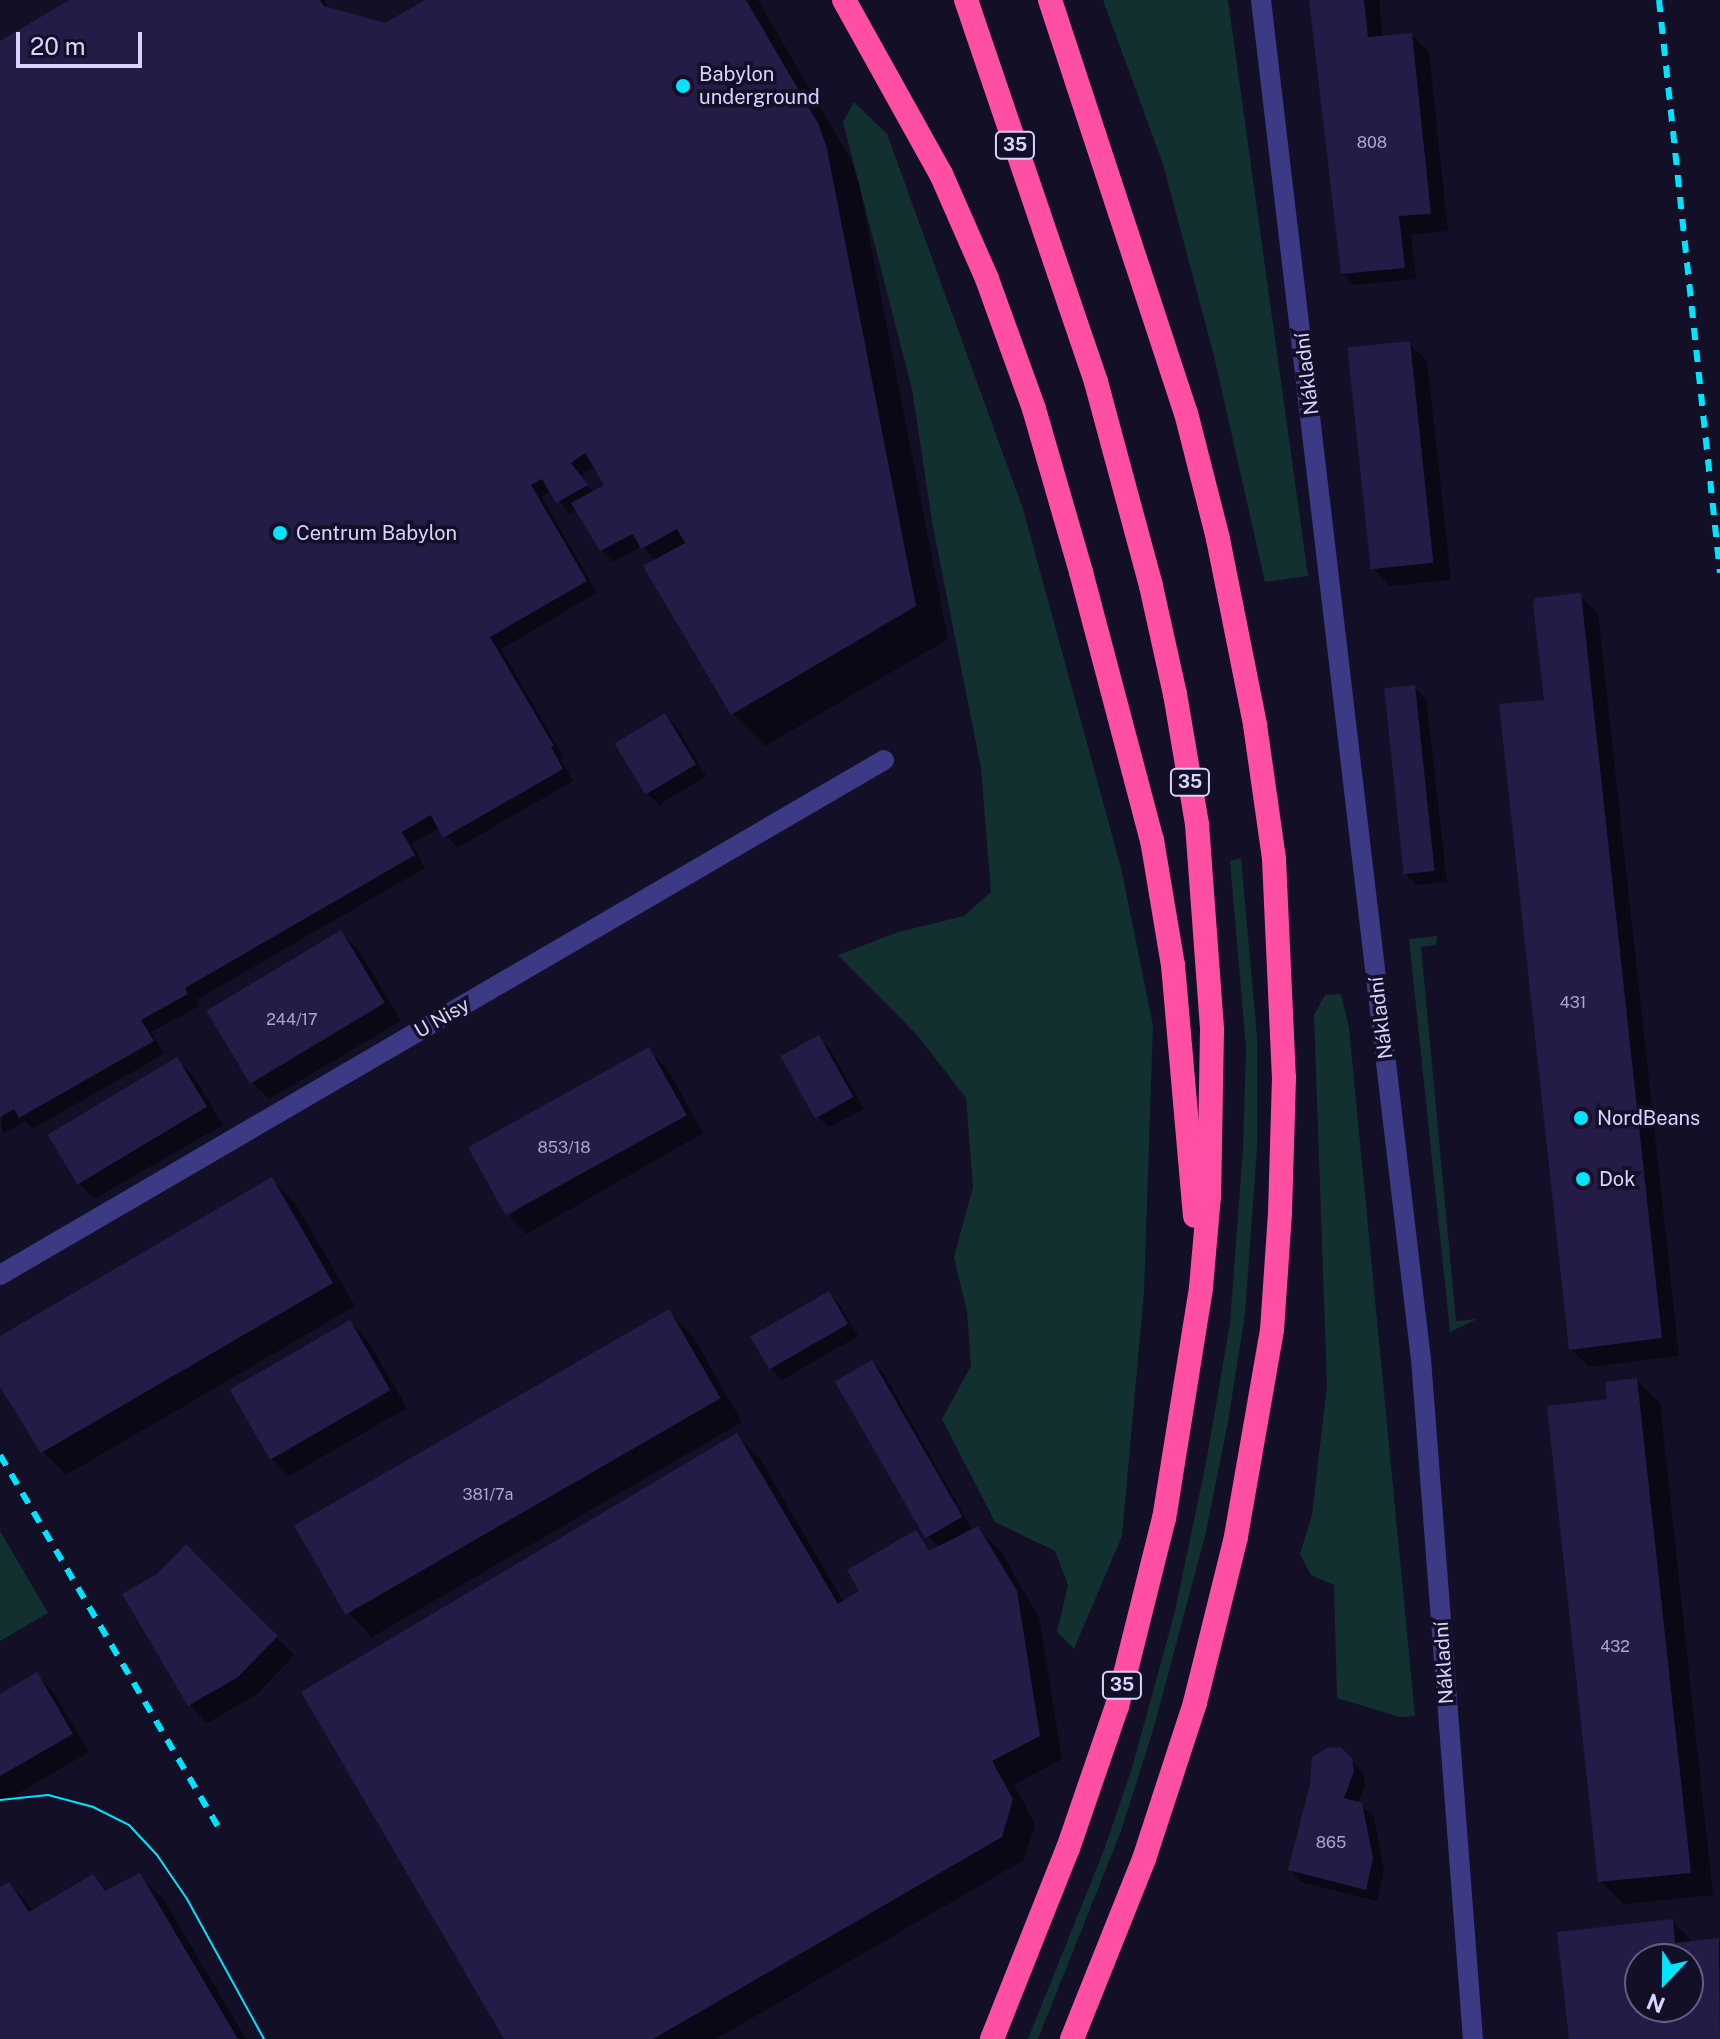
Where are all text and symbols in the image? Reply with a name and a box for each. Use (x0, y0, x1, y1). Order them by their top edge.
scale bar (20, 16, 146, 66)
text: 20 m (30, 32, 86, 60)
place label: Babylon underground (699, 62, 820, 109)
marker: Babylon underground (674, 77, 692, 95)
road number: 35 (993, 131, 1037, 159)
house number: 808 (1357, 133, 1387, 153)
street label: Nákladní (1290, 331, 1324, 417)
place label: Centrum Babylon (296, 521, 457, 545)
marker: Centrum Babylon (271, 524, 289, 542)
road number: 35 (1168, 768, 1212, 796)
street label: Nákladní (1364, 975, 1398, 1061)
street label: U Nisy (410, 993, 474, 1043)
house number: 431 (1560, 993, 1586, 1013)
house number: 244/17 (266, 1010, 318, 1030)
place label: NordBeans (1597, 1106, 1700, 1130)
marker: NordBeans (1572, 1109, 1590, 1127)
house number: 853/18 (537, 1138, 591, 1158)
place label: Dok (1599, 1167, 1635, 1191)
marker: Dok (1574, 1170, 1592, 1188)
house number: 381/7a (463, 1485, 513, 1505)
street label: Nákladní (1429, 1621, 1459, 1705)
house number: 432 (1600, 1637, 1630, 1657)
road number: 35 (1100, 1671, 1144, 1699)
house number: 865 (1316, 1833, 1346, 1853)
north arrow (1624, 1943, 1704, 2023)
text: N (1643, 1988, 1669, 2019)

